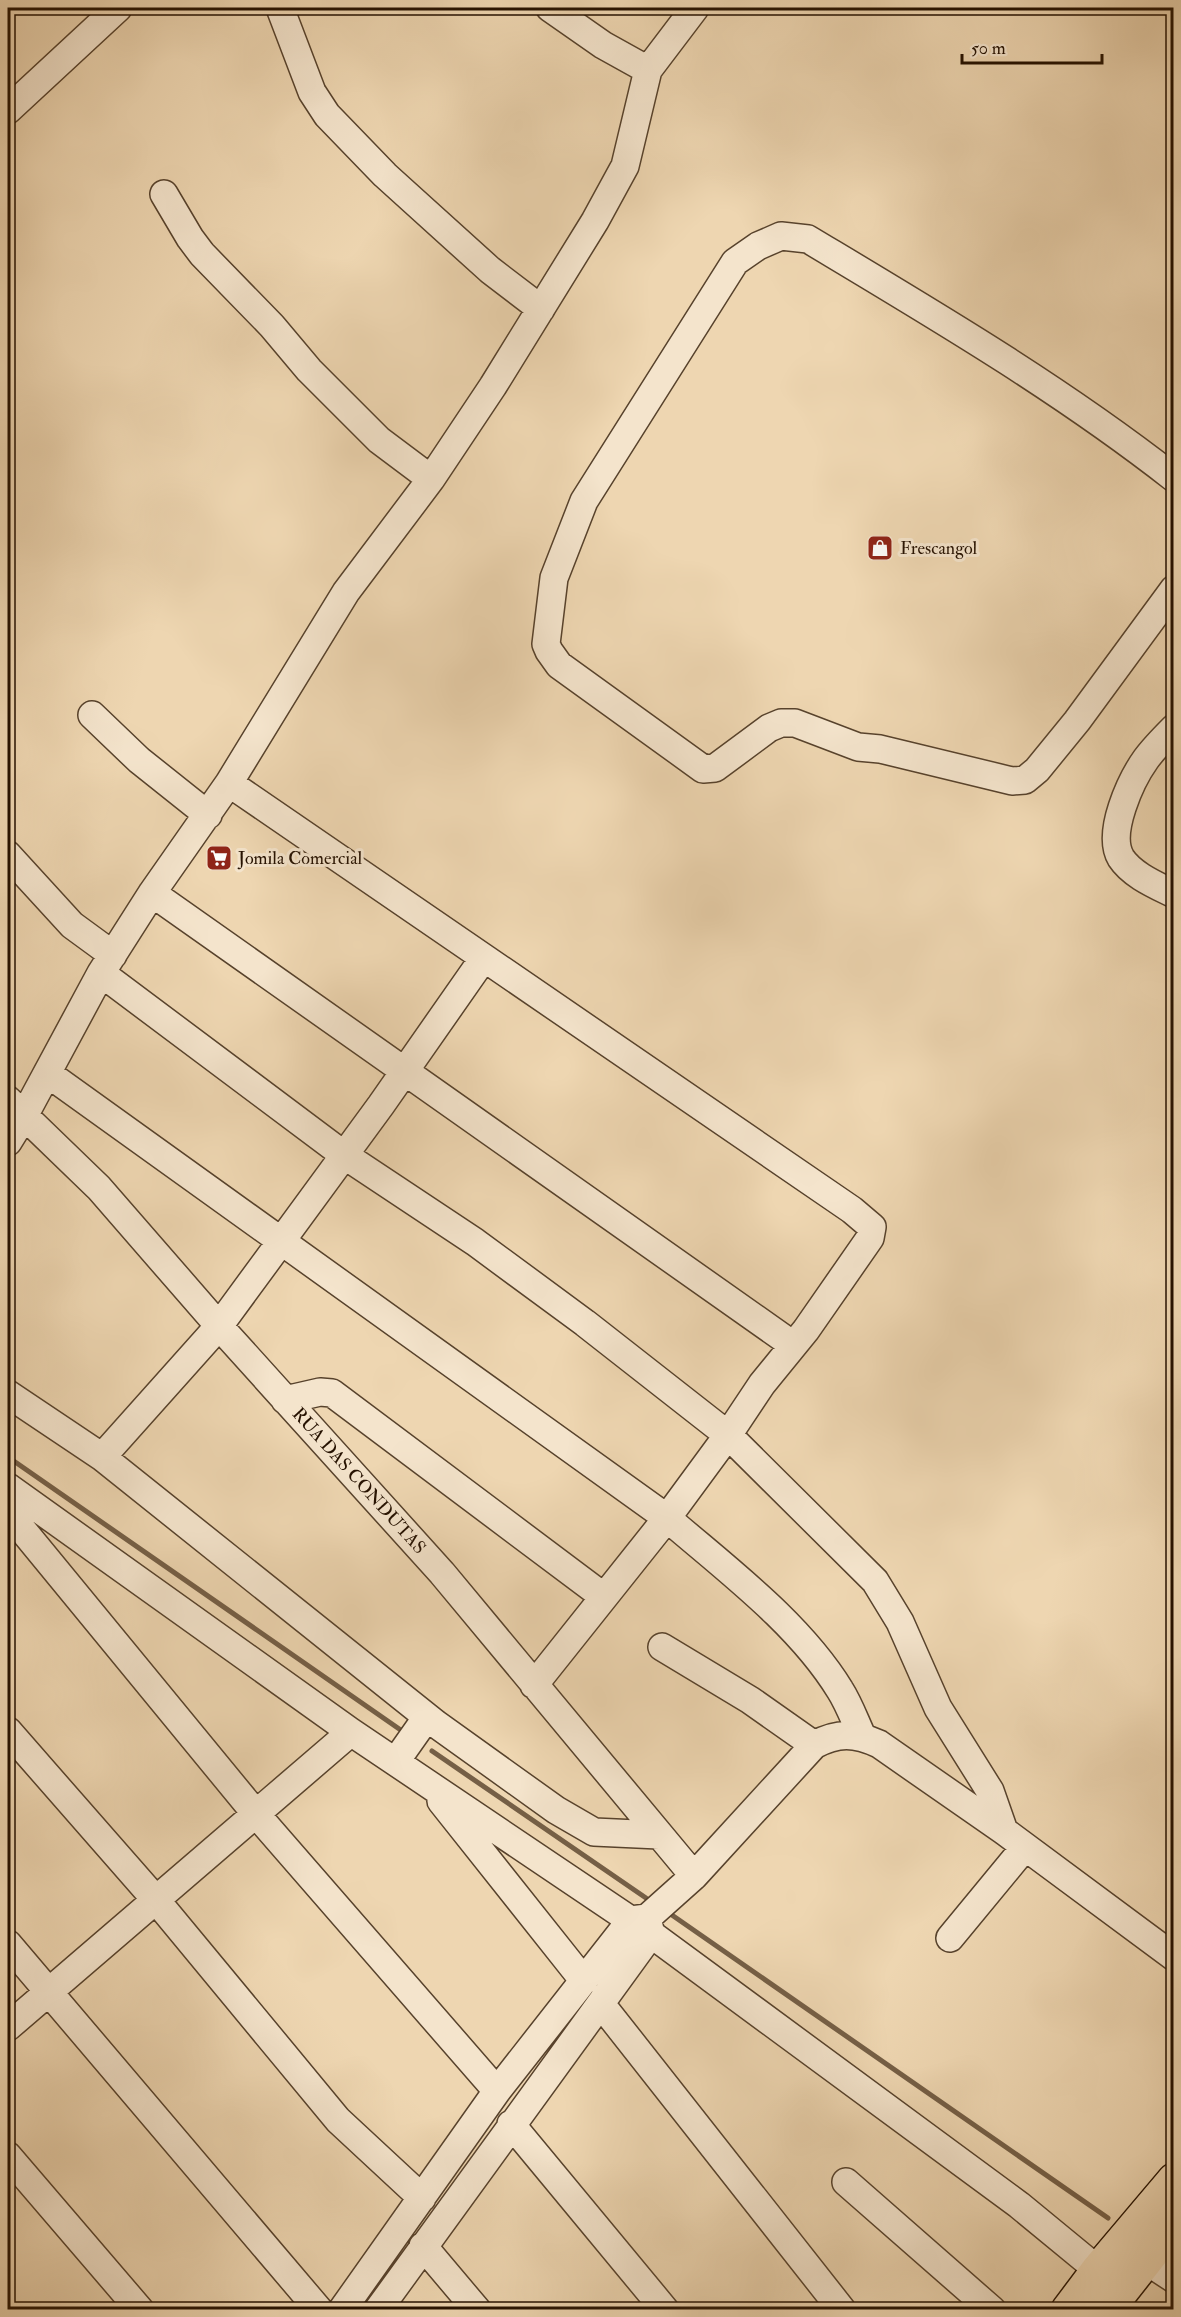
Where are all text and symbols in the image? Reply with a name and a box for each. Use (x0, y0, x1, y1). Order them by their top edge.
scale bar (962, 27, 1102, 65)
text: 50 m (971, 37, 1006, 60)
shop icon: Frescangol (865, 533, 895, 563)
place label: Frescangol (900, 537, 978, 560)
supermarket icon: Jomila Comercial (204, 843, 234, 873)
place label: Jomila Comercial (237, 847, 363, 870)
street label: RUA DAS CONDUTAS (287, 1403, 431, 1559)

